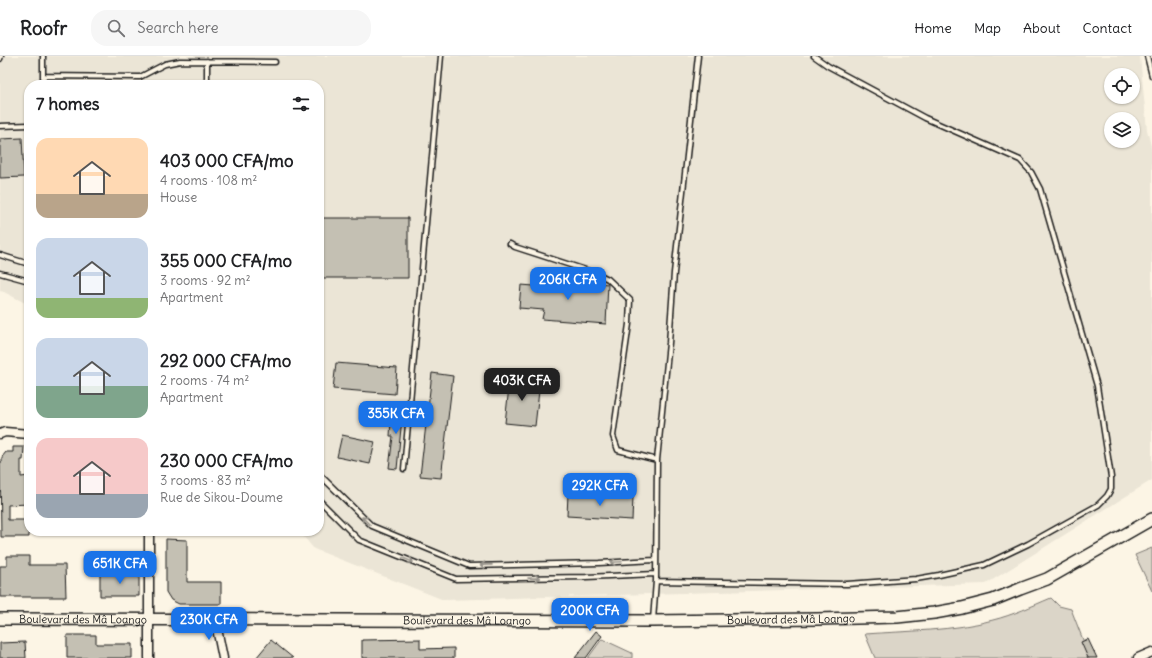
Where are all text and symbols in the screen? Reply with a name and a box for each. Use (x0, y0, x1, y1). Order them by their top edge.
search box (91, 10, 371, 46)
text: Roofr (20, 16, 67, 40)
icon: search (105, 17, 127, 39)
text: Search here (137, 18, 218, 37)
text: Home (914, 19, 952, 37)
text: Map (974, 19, 1001, 37)
text: About (1023, 19, 1061, 37)
text: Contact (1083, 19, 1132, 37)
map controls (1104, 68, 1140, 148)
button: locate (1104, 68, 1140, 104)
text: 7 homes (36, 93, 100, 115)
icon: filters (290, 93, 312, 115)
button: layers (1104, 112, 1140, 148)
text: 403 000 CFA/mo (160, 150, 294, 172)
icon: home (68, 154, 116, 202)
text: 4 rooms · 108 m² (160, 172, 257, 189)
text: House (160, 189, 197, 206)
text: 355 000 CFA/mo (160, 250, 292, 272)
icon: home (68, 254, 116, 302)
pin: 206K CFA (527, 267, 609, 301)
text: 206K CFA (539, 271, 597, 288)
text: 3 rooms · 92 m² (160, 272, 251, 289)
text: Apartment (160, 289, 223, 306)
text: 292 000 CFA/mo (160, 350, 291, 372)
icon: home (68, 354, 116, 402)
pin: 403K CFA (481, 368, 563, 402)
text: 2 rooms · 74 m² (160, 372, 249, 389)
text: 403K CFA (493, 372, 551, 389)
text: Apartment (160, 389, 223, 406)
pin: 355K CFA (355, 401, 437, 435)
text: 355K CFA (367, 405, 425, 422)
text: 230 000 CFA/mo (160, 450, 293, 472)
icon: home (68, 454, 116, 502)
text: 3 rooms · 83 m² (160, 472, 251, 489)
pin: 292K CFA (559, 473, 641, 507)
text: 292K CFA (572, 477, 628, 494)
text: Rue de Sikou-Doume (160, 489, 283, 506)
one-way arrow (361, 516, 371, 526)
pin: 651K CFA (79, 551, 161, 585)
text: 651K CFA (93, 555, 147, 572)
one-way arrow (401, 556, 413, 564)
one-way arrow (610, 558, 623, 566)
one-way arrow (480, 561, 493, 569)
one-way arrow (527, 574, 540, 581)
pin: 200K CFA (549, 598, 631, 632)
text: 200K CFA (561, 602, 619, 619)
pin: 230K CFA (168, 607, 250, 641)
text: 230K CFA (180, 611, 238, 628)
street label: Boulevard des Mâ Loango (727, 611, 855, 627)
street label: Boulevard des Mâ Loango (19, 612, 147, 626)
street label: Boulevard des Mâ Loango (403, 613, 531, 628)

